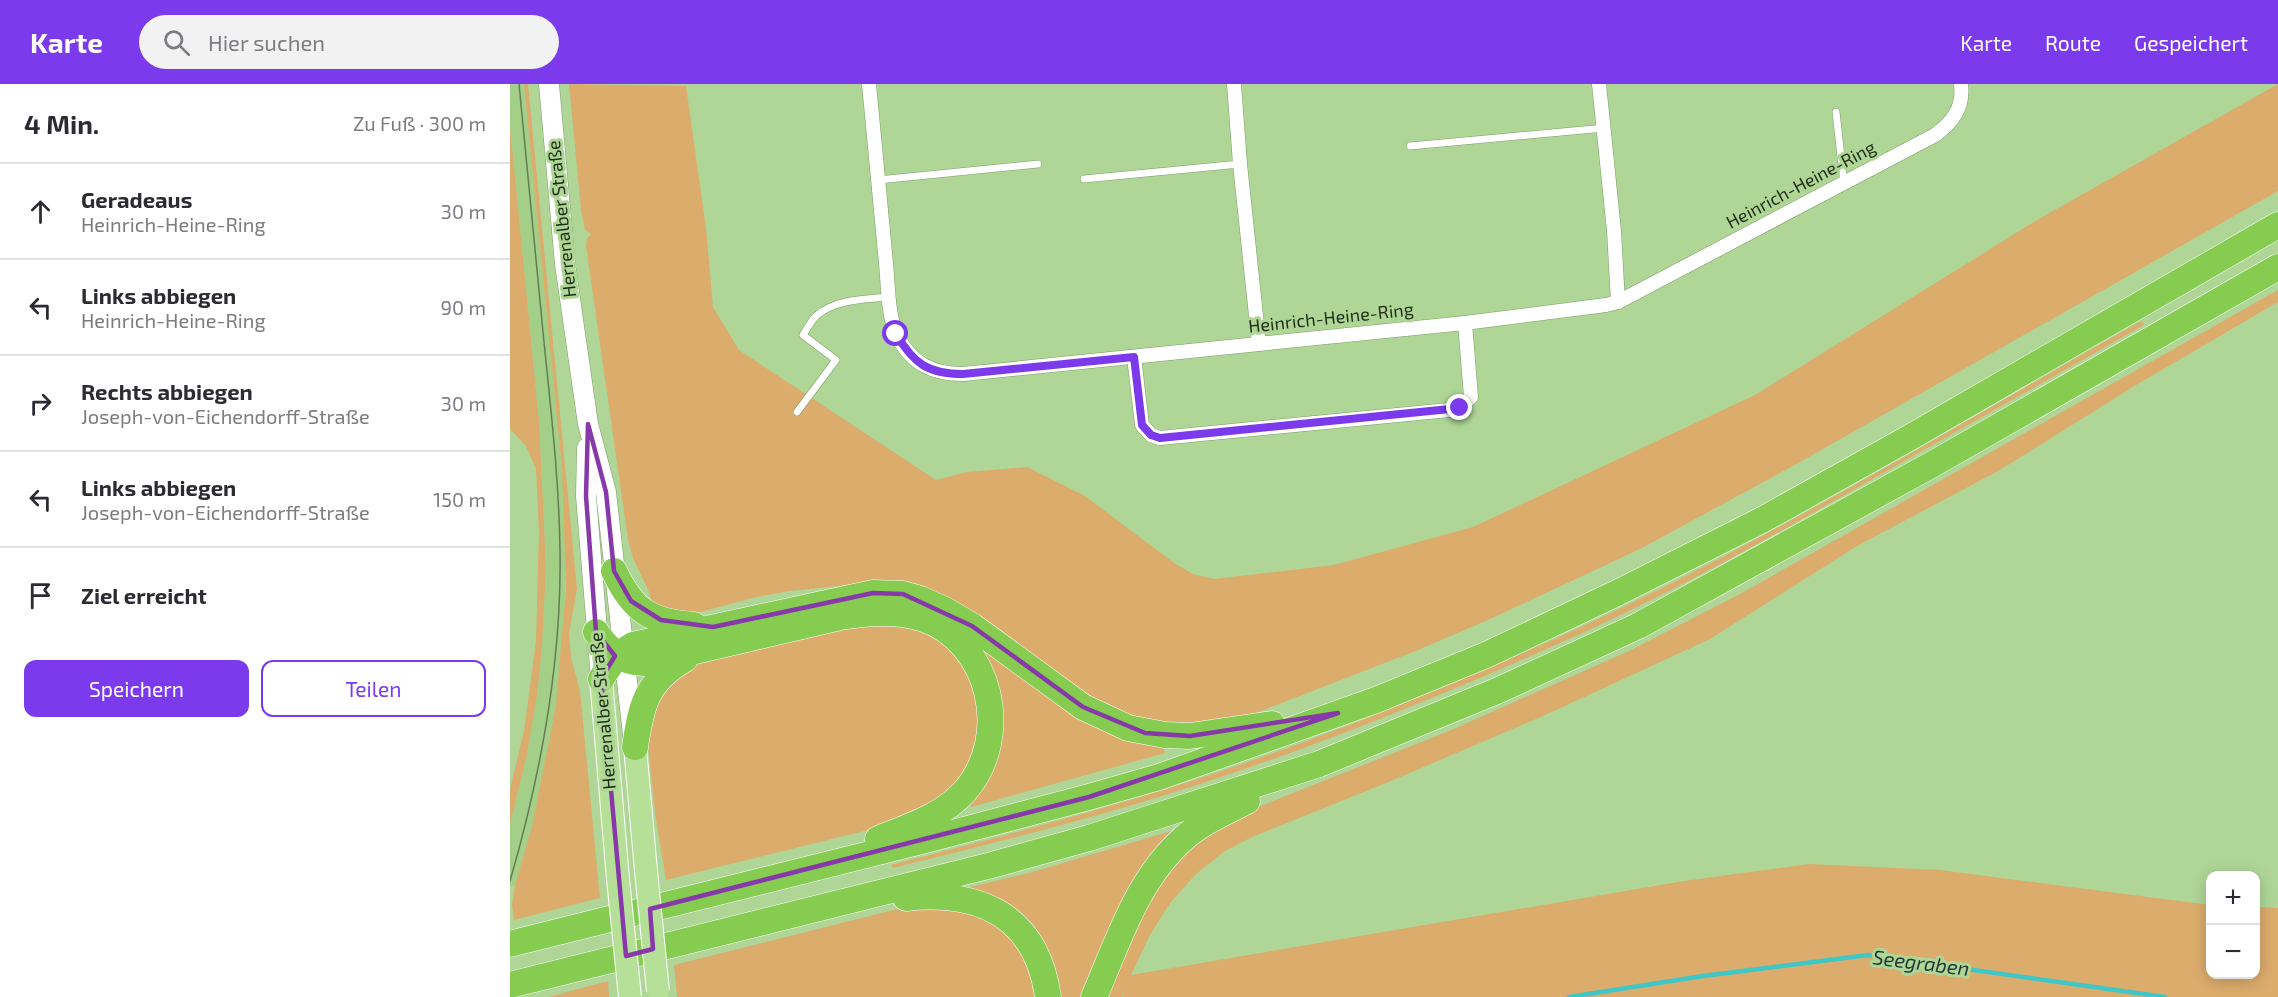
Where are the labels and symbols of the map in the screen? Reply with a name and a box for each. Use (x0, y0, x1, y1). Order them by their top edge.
street label: Heinrich-Heine-Ring (1722, 135, 1879, 233)
street label: Herrenalber Straße (542, 139, 580, 299)
street label: Heinrich-Heine-Ring (1247, 297, 1415, 337)
route start (882, 320, 908, 346)
route end (1446, 394, 1472, 420)
street label: Herrenalber Straße (584, 632, 620, 791)
water label: Seegraben (1871, 944, 1971, 980)

